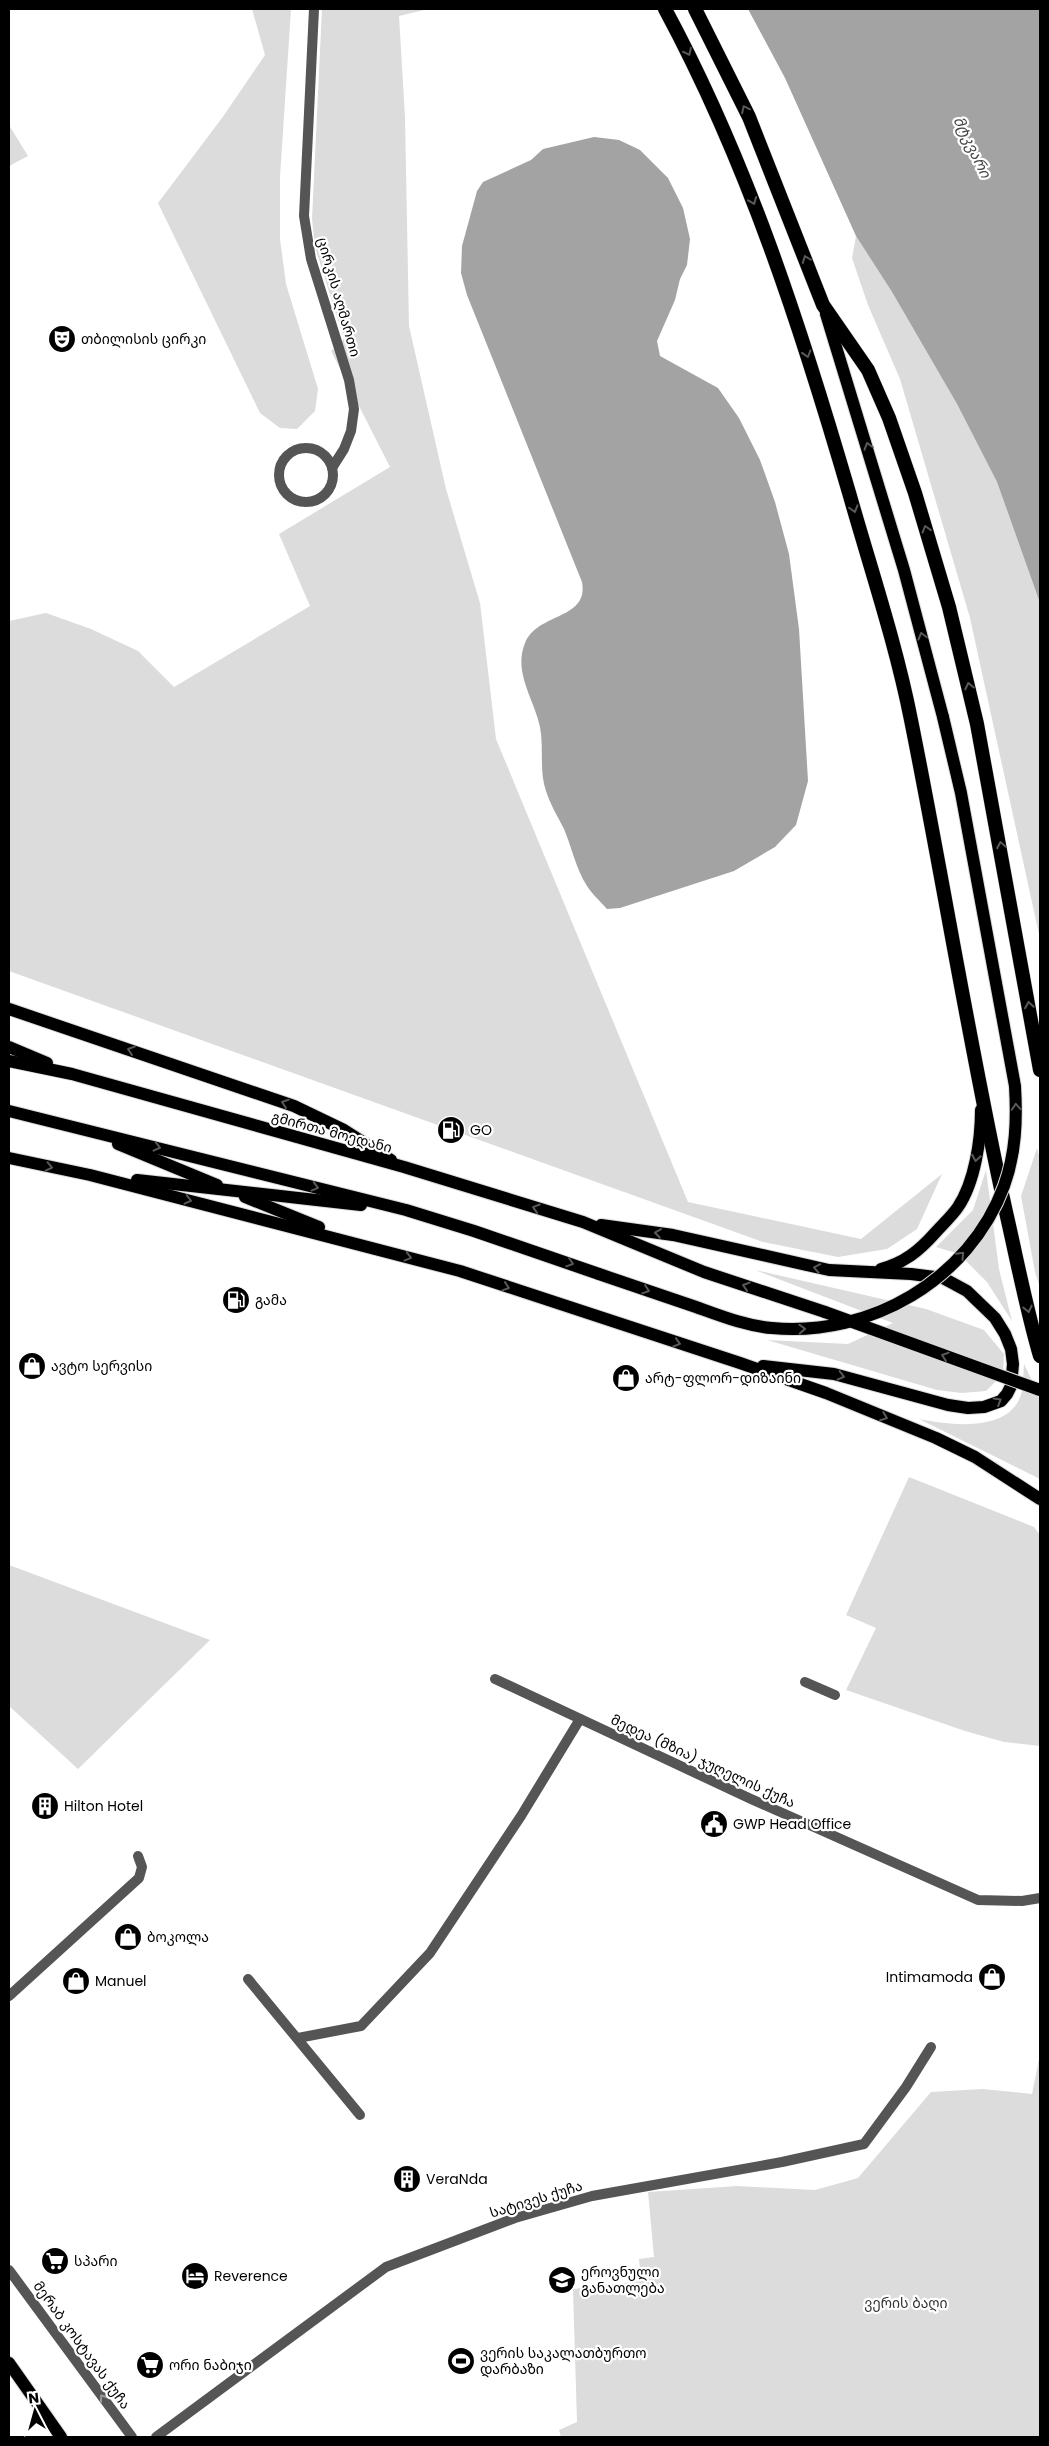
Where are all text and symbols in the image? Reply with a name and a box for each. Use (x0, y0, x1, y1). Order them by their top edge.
one-way arrow (681, 47, 692, 56)
one-way arrow (741, 105, 751, 114)
water label: მტკვარი (948, 112, 997, 182)
one-way arrow (747, 196, 757, 204)
street label: ცირკის აღმართი (312, 235, 366, 359)
one-way arrow (802, 255, 812, 264)
theatre icon: თბილისის ცირკი (47, 324, 77, 354)
place label: თბილისის ცირკი (81, 329, 206, 349)
one-way arrow (802, 349, 812, 357)
one-way arrow (863, 442, 874, 451)
one-way arrow (848, 505, 858, 513)
one-way arrow (922, 525, 932, 534)
one-way arrow (917, 633, 927, 641)
one-way arrow (964, 681, 975, 690)
one-way arrow (996, 840, 1007, 849)
one-way arrow (1024, 1001, 1034, 1009)
one-way arrow (127, 1046, 136, 1056)
one-way arrow (281, 1099, 289, 1109)
one-way arrow (1011, 1103, 1022, 1111)
street label: გმირთა მოედანი (270, 1106, 394, 1158)
fuel station icon: GO (436, 1115, 466, 1145)
place label: GO (470, 1120, 492, 1140)
one-way arrow (153, 1141, 162, 1152)
one-way arrow (972, 1154, 982, 1162)
one-way arrow (45, 1161, 54, 1171)
one-way arrow (311, 1181, 320, 1192)
one-way arrow (184, 1194, 193, 1205)
one-way arrow (532, 1203, 541, 1213)
one-way arrow (654, 1228, 662, 1239)
one-way arrow (403, 1251, 412, 1262)
one-way arrow (955, 1252, 964, 1261)
one-way arrow (565, 1258, 573, 1268)
one-way arrow (812, 1263, 821, 1273)
one-way arrow (501, 1281, 510, 1291)
one-way arrow (742, 1282, 750, 1292)
one-way arrow (641, 1284, 649, 1294)
fuel station icon: გამა (221, 1285, 251, 1315)
place label: გამა (255, 1290, 287, 1310)
one-way arrow (1022, 1305, 1033, 1314)
one-way arrow (798, 1323, 806, 1334)
one-way arrow (672, 1338, 680, 1348)
shop icon: ავტო სერვისი (17, 1351, 47, 1381)
one-way arrow (941, 1352, 950, 1362)
place label: ავტო სერვისი (51, 1356, 152, 1376)
shop icon: არტ-ფლორ-დიზაინი (611, 1363, 641, 1393)
place label: არტ-ფლორ-დიზაინი (645, 1368, 801, 1388)
one-way arrow (836, 1370, 845, 1381)
one-way arrow (992, 1398, 1001, 1408)
one-way arrow (879, 1411, 888, 1422)
street label: მედეა (მზია) ჯუღელის ქუჩა (608, 1709, 798, 1813)
building icon: Hilton Hotel (30, 1791, 60, 1821)
place label: Hilton Hotel (64, 1796, 143, 1816)
public building icon: GWP Head Office (699, 1809, 729, 1839)
place label: GWP Head Office (733, 1814, 852, 1834)
shop icon: ბოკოლა (113, 1922, 143, 1952)
place label: ბოკოლა (147, 1927, 209, 1947)
shop icon: Intimamoda (977, 1962, 1007, 1992)
shop icon: Manuel (61, 1966, 91, 1996)
place label: Intimamoda (886, 1967, 973, 1987)
place label: Manuel (95, 1971, 147, 1991)
building icon: VeraNda (392, 2164, 422, 2194)
place label: VeraNda (426, 2169, 488, 2189)
street label: სატივეს ქუჩა (487, 2175, 585, 2223)
supermarket icon: სპარი (40, 2246, 70, 2276)
place label: სპარი (74, 2251, 117, 2271)
hotel icon: Reverence (180, 2261, 210, 2291)
place label: ეროვნული განათლება (581, 2262, 665, 2298)
school or university icon: ეროვნული განათლება (547, 2265, 577, 2295)
place label: Reverence (214, 2266, 288, 2286)
street label: მერაბ კოსტავას ქუჩა (29, 2277, 135, 2413)
park label: ვერის ბაღი (864, 2293, 948, 2313)
place label: ვერის საკალათბურთო დარბაზი (480, 2343, 647, 2379)
sports icon: ვერის საკალათბურთო დარბაზი (446, 2346, 476, 2376)
supermarket icon: ორი ნაბიჯი (135, 2350, 165, 2380)
place label: ორი ნაბიჯი (169, 2355, 252, 2375)
north arrow (10, 2386, 60, 2436)
text: N (27, 2388, 40, 2409)
one-way arrow (100, 2394, 109, 2404)

